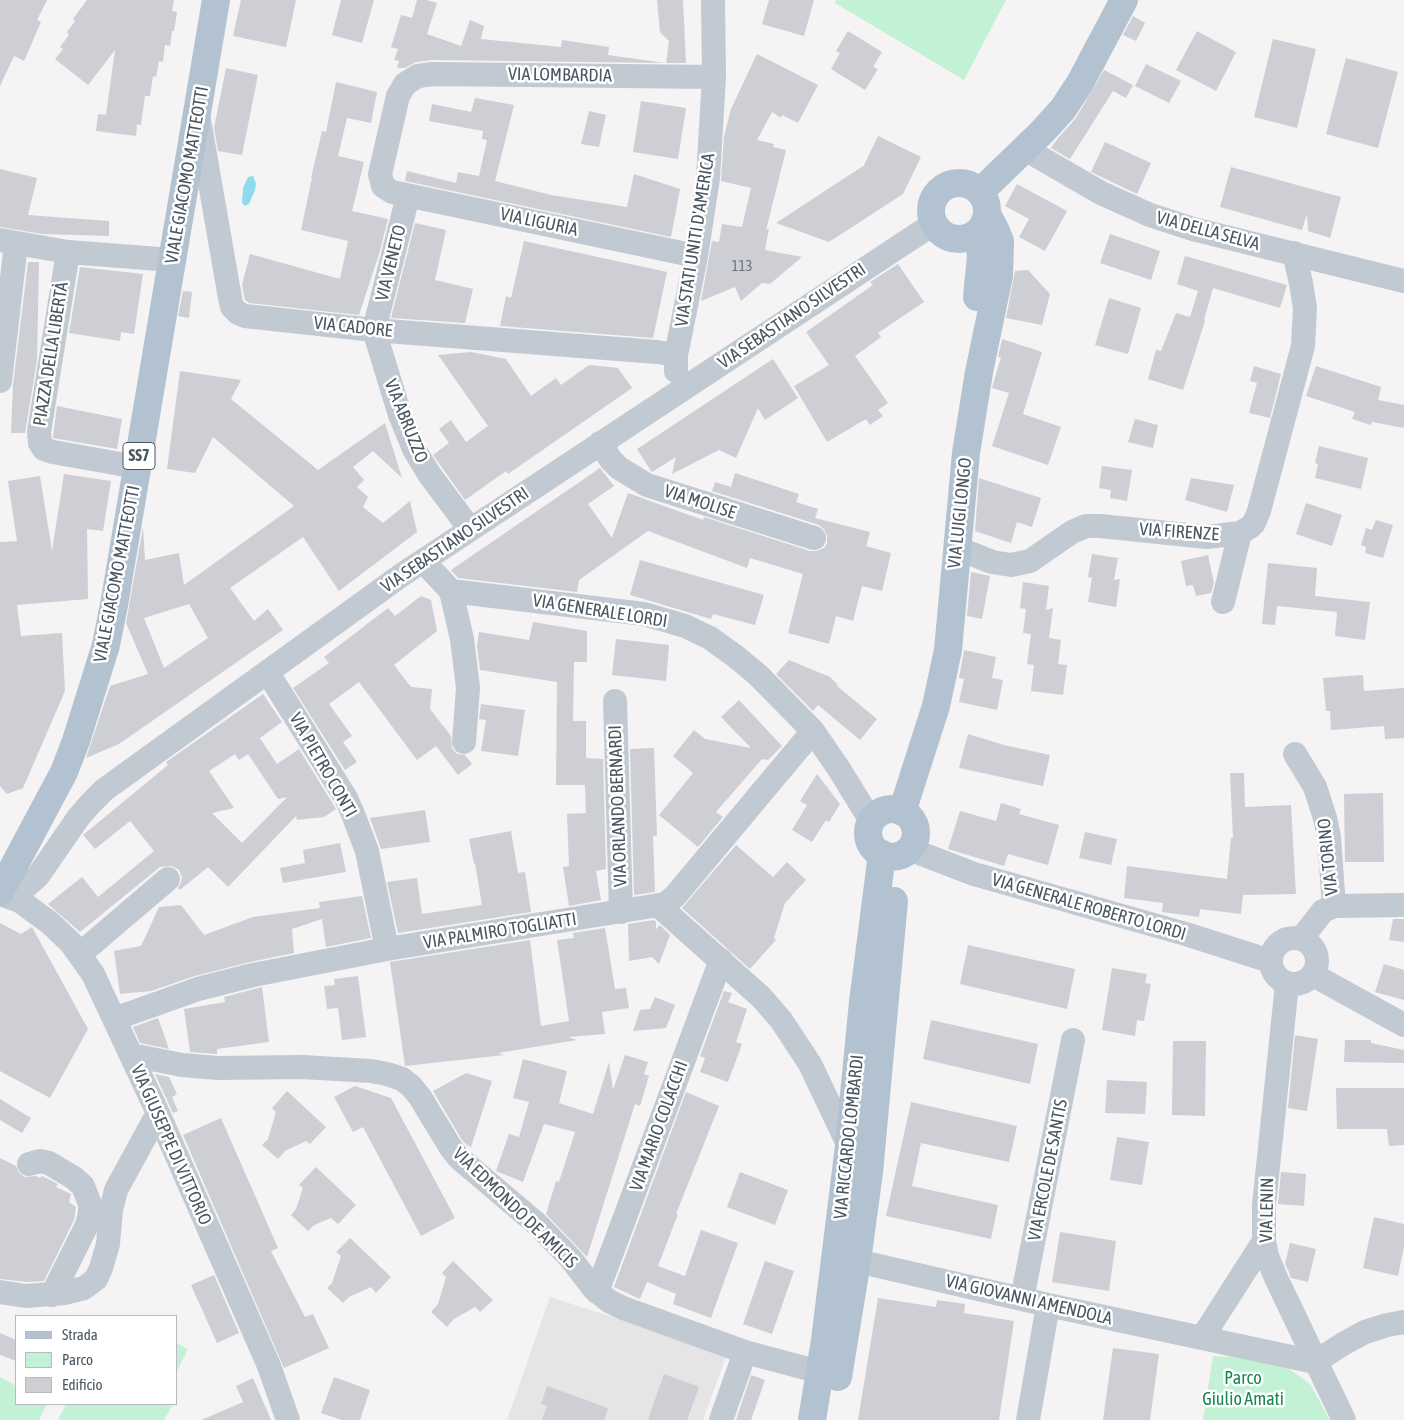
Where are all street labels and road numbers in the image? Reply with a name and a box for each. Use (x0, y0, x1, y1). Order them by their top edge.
street label: VIA LOMBARDIA (508, 63, 612, 87)
street label: VIALE GIACOMO MATTEOTTI (161, 85, 213, 265)
street label: VIA STATI UNITI D'AMERICA (671, 152, 719, 328)
street label: VIA LIGURIA (498, 203, 580, 241)
street label: VIA DELLA SELVA (1154, 207, 1262, 255)
street label: VIA VENETO (371, 223, 411, 303)
street label: VIA SEBASTIANO SILVESTRI (714, 259, 870, 373)
street label: PIAZZA DELLA LIBERTÀ (29, 280, 73, 428)
street label: VIA CADORE (313, 312, 393, 342)
street label: VIA ABRUZZO (379, 376, 433, 466)
road number: SS7 (123, 442, 155, 470)
street label: VIA LUIGI LONGO (943, 457, 977, 569)
street label: VIA MOLISE (661, 480, 739, 524)
street label: VIA SEBASTIANO SILVESTRI (377, 483, 533, 597)
street label: VIALE GIACOMO MATTEOTTI (89, 484, 145, 664)
street label: VIA FIRENZE (1139, 518, 1219, 546)
street label: VIA GENERALE LORDI (531, 590, 669, 632)
street label: VIA PIETRO CONTI (284, 709, 362, 821)
street label: VIA ORLANDO BERNARDI (604, 725, 632, 887)
street label: VIA TORINO (1313, 817, 1343, 897)
street label: VIA GENERALE ROBERTO LORDI (989, 869, 1189, 945)
street label: VIA PALMIRO TOGLIATTI (422, 908, 578, 954)
street label: VIA RICCARDO LOMBARDI (830, 1054, 868, 1220)
street label: VIA MARIO COLACCHI (625, 1058, 693, 1194)
street label: VIA GIUSEPPE DI VITTORIO (126, 1062, 216, 1228)
street label: VIA ERCOLE DE SANTIS (1024, 1097, 1072, 1243)
street label: VIA EDMONDO DE AMICIS (448, 1143, 582, 1273)
street label: VIA LENIN (1256, 1177, 1278, 1243)
street label: VIA GIOVANNI AMENDOLA (944, 1270, 1114, 1330)

